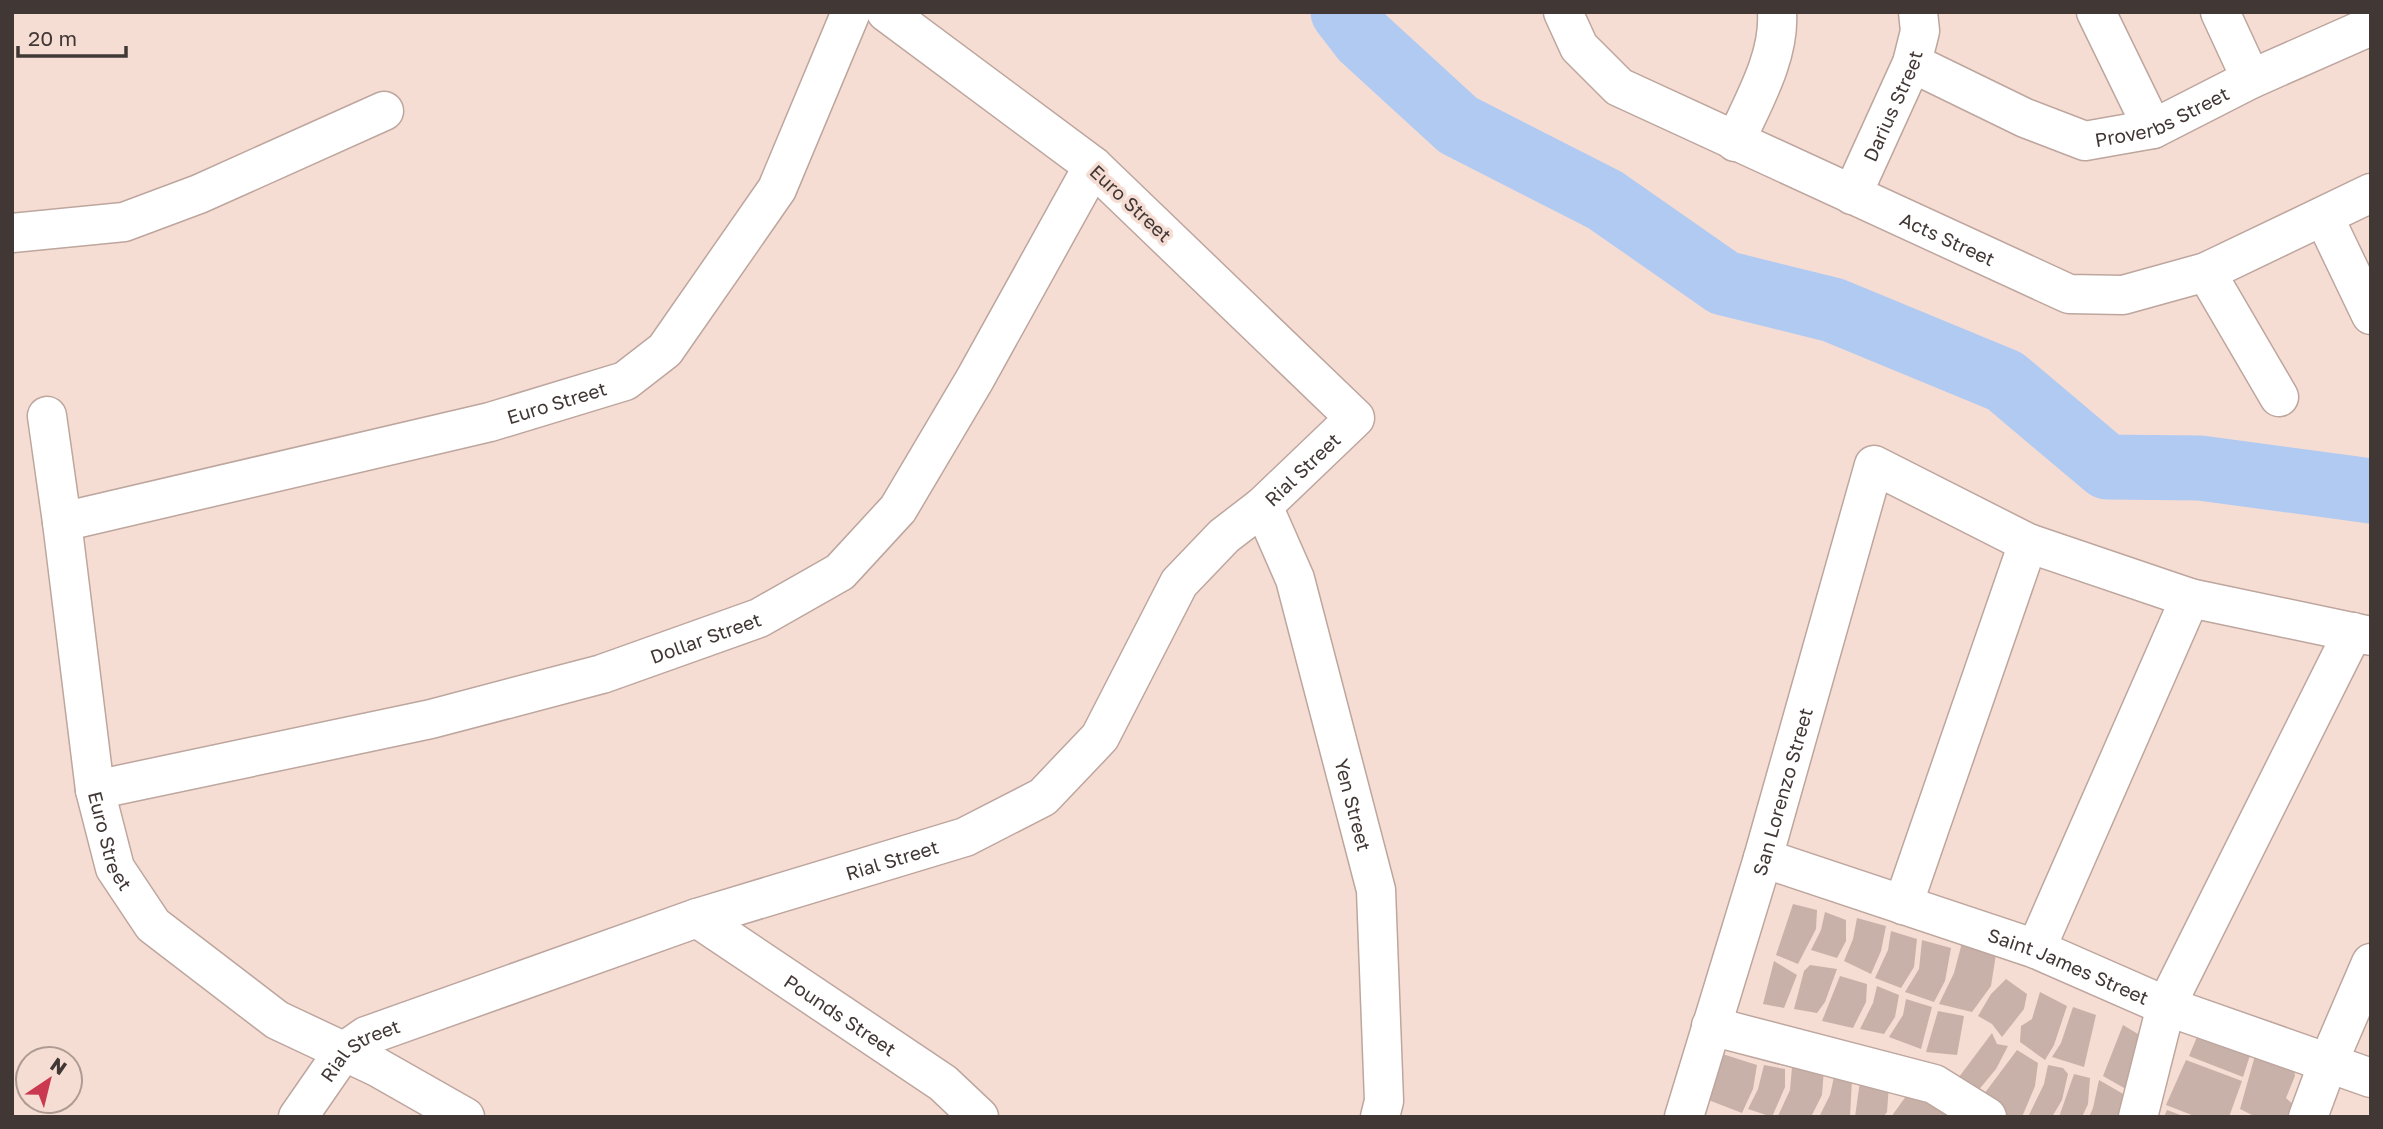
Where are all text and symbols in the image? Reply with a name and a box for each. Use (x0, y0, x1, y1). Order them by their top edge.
scale bar (18, 14, 126, 58)
text: 20 m (28, 25, 77, 51)
street label: Darius Street (1857, 48, 1926, 165)
street label: Proverbs Street (2093, 81, 2232, 151)
street label: Euro Street (1086, 160, 1176, 246)
street label: Acts Street (1897, 207, 1999, 270)
street label: Euro Street (504, 376, 609, 428)
street label: Rial Street (1259, 427, 1344, 510)
street label: Dollar Street (647, 607, 764, 667)
street label: San Lorenzo Street (1747, 705, 1816, 878)
street label: Yen Street (1331, 756, 1377, 853)
street label: Euro Street (84, 789, 138, 894)
street label: Rial Street (843, 834, 941, 884)
street label: Saint James Street (1985, 922, 2153, 1009)
street label: Pounds Street (780, 969, 901, 1060)
street label: Rial Street (315, 1013, 403, 1086)
north arrow (14, 1045, 84, 1115)
text: N (47, 1052, 72, 1079)

